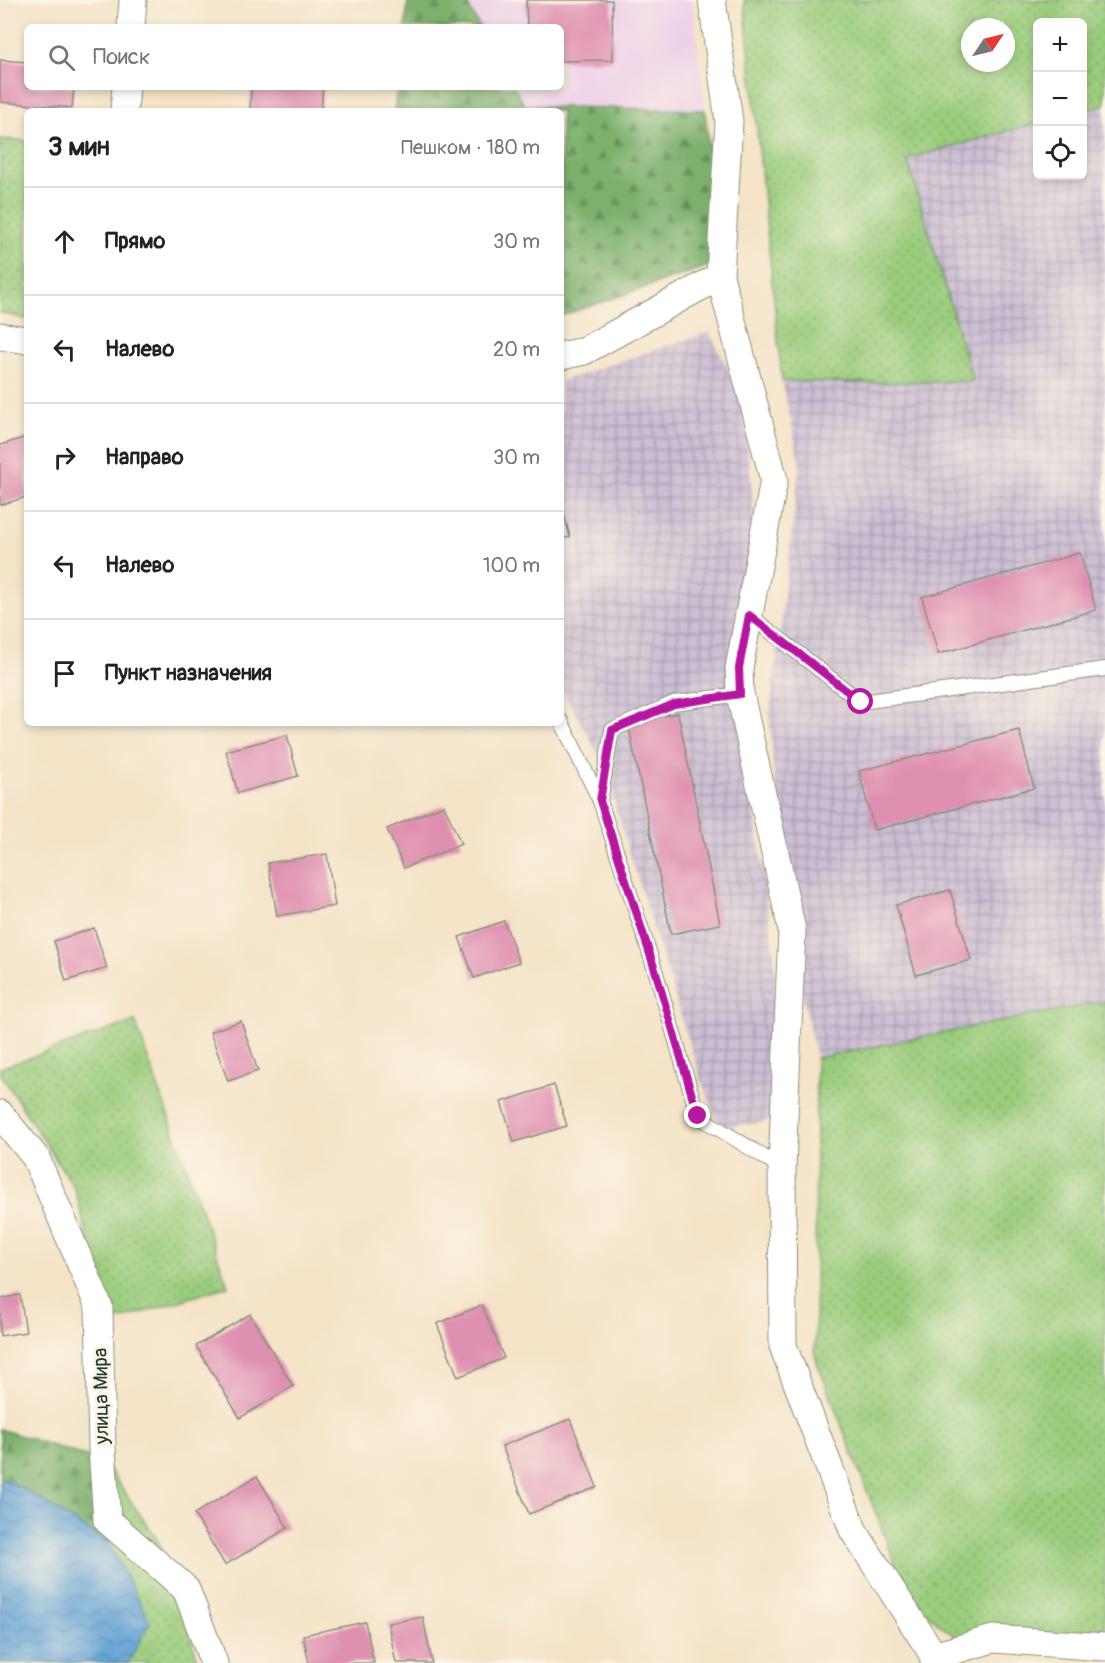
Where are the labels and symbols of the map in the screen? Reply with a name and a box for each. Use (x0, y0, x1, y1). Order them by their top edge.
north arrow (961, 18, 1015, 72)
route start (847, 688, 873, 714)
route end (684, 1102, 710, 1128)
street label: улица Мира (88, 1348, 114, 1445)

